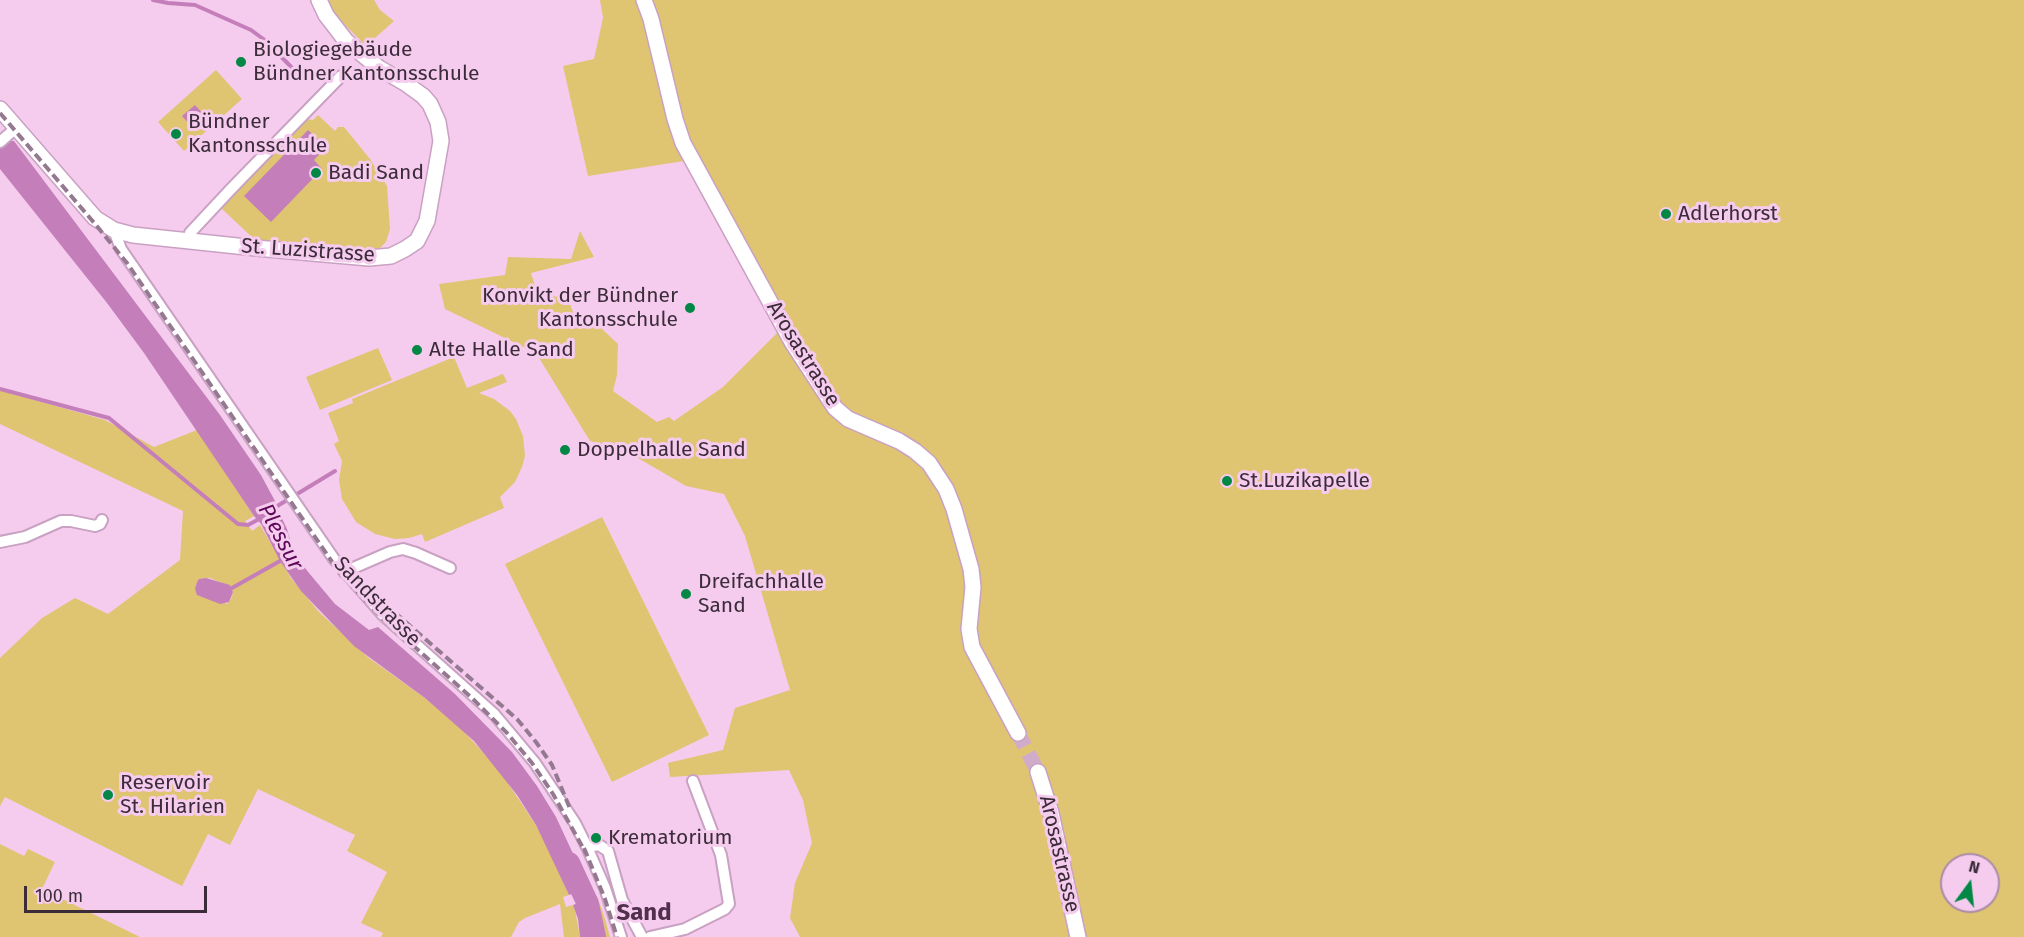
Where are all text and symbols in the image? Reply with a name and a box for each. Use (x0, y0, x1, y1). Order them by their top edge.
place label: Biologiegebäude Bündner Kantonsschule (253, 37, 480, 87)
marker: Biologiegebäude Bündner Kantonsschule (234, 55, 248, 69)
place label: Bündner Kantonsschule (188, 109, 327, 159)
marker: Bündner Kantonsschule (169, 127, 183, 141)
place label: Badi Sand (328, 160, 424, 186)
marker: Badi Sand (309, 166, 323, 180)
place label: Adlerhorst (1678, 201, 1778, 227)
marker: Adlerhorst (1659, 207, 1673, 221)
street label: St. Luzistrasse (240, 234, 376, 268)
place label: Konvikt der Bündner Kantonsschule (482, 283, 678, 333)
street label: Arosastrasse (761, 297, 845, 411)
marker: Konvikt der Bündner Kantonsschule (683, 301, 697, 315)
place label: Alte Halle Sand (429, 337, 574, 363)
marker: Alte Halle Sand (410, 343, 424, 357)
place label: Doppelhalle Sand (577, 437, 746, 463)
marker: Doppelhalle Sand (558, 443, 572, 457)
place label: St.Luzikapelle (1239, 468, 1370, 494)
marker: St.Luzikapelle (1220, 474, 1234, 488)
water label: Plessur (252, 499, 308, 575)
street label: Sandstrasse (328, 552, 426, 652)
place label: Dreifachhalle Sand (698, 569, 824, 619)
marker: Dreifachhalle Sand (679, 587, 693, 601)
place label: Reservoir St. Hilarien (120, 770, 225, 820)
marker: Reservoir St. Hilarien (101, 788, 115, 802)
street label: Arosastrasse (1033, 793, 1085, 915)
place label: Krematorium (608, 825, 732, 851)
marker: Krematorium (589, 831, 603, 845)
north arrow (1940, 853, 2000, 913)
text: N (1967, 857, 1982, 878)
scale bar (27, 874, 210, 912)
text: 100 m (35, 885, 83, 907)
district label: Sand (616, 899, 672, 927)

